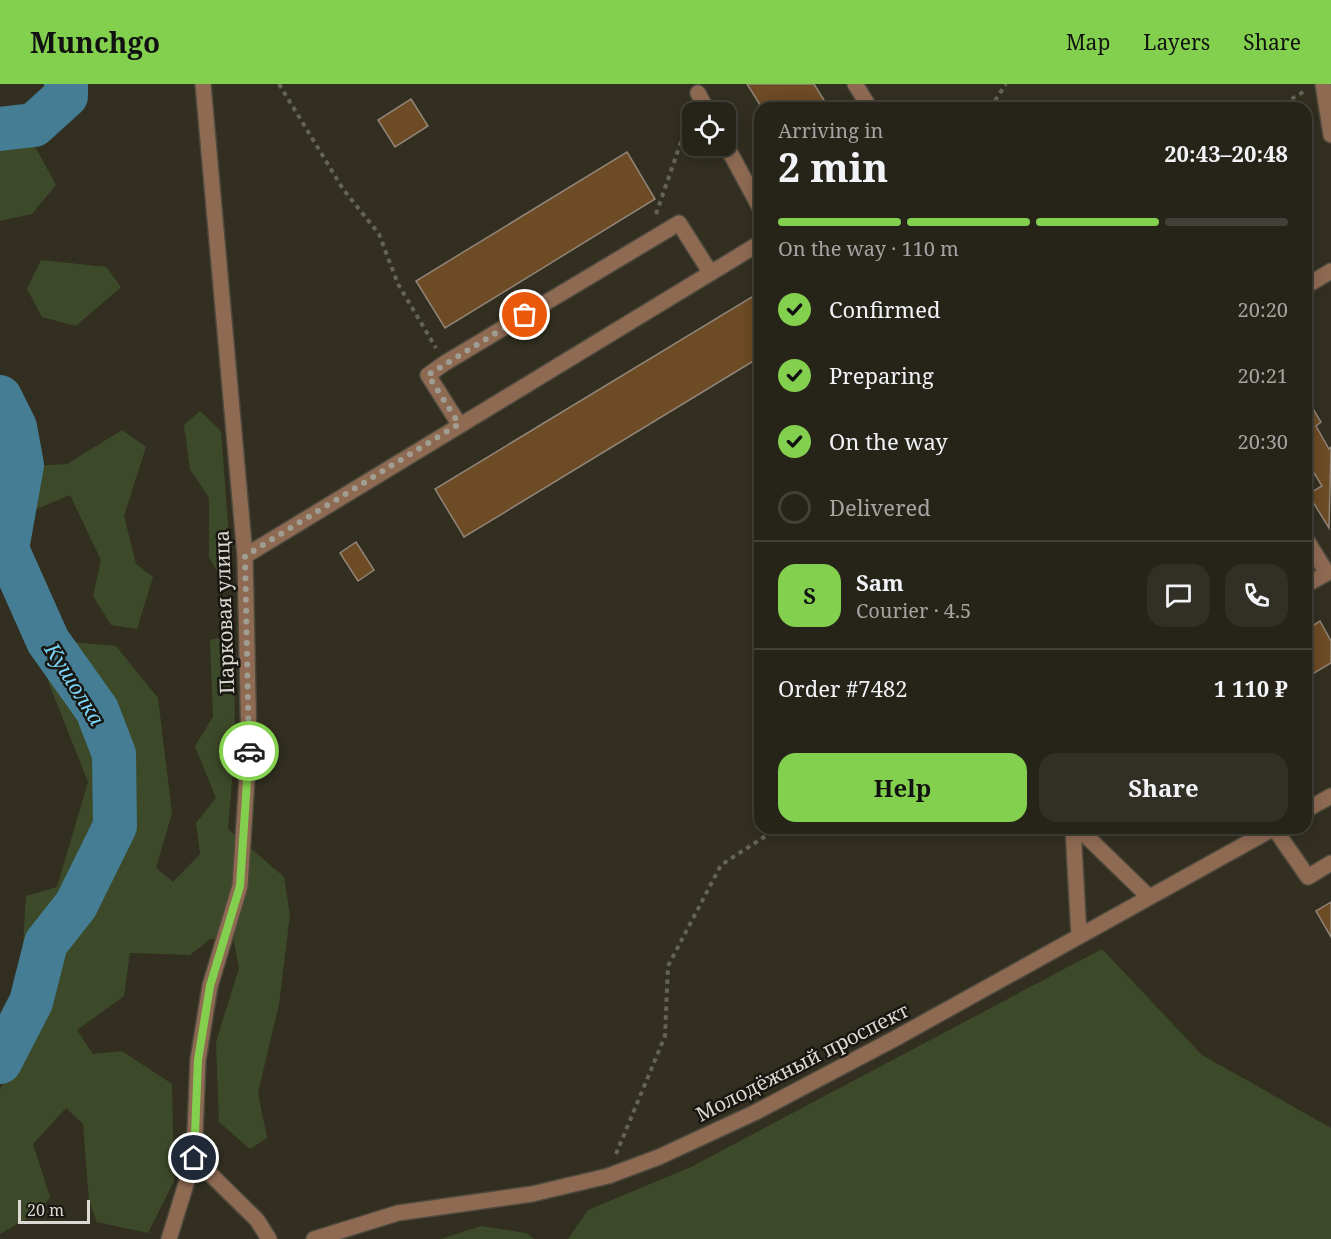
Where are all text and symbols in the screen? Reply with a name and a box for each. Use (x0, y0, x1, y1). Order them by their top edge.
text: Munchgo (30, 23, 160, 61)
text: Map (1066, 28, 1110, 56)
text: Layers (1143, 28, 1210, 56)
text: Share (1243, 28, 1301, 56)
map controls (682, 102, 736, 156)
button: locate (682, 102, 736, 156)
text: Arriving in (778, 117, 883, 144)
text: 20:43–20:48 (1164, 138, 1288, 168)
text: 2 min (778, 140, 888, 193)
text: On the way · 110 m (778, 235, 959, 262)
pin (499, 289, 550, 340)
icon: check (778, 293, 811, 326)
text: Confirmed (829, 294, 940, 324)
text: 20:20 (1238, 296, 1288, 323)
icon: bag (508, 298, 541, 331)
icon: check (778, 359, 811, 392)
text: Preparing (829, 360, 934, 390)
text: 20:21 (1238, 362, 1288, 389)
icon: check (778, 425, 811, 458)
text: On the way (829, 426, 948, 456)
text: 20:30 (1238, 428, 1288, 455)
text: Delivered (829, 492, 931, 522)
street label: Парковая улица (208, 530, 240, 694)
button: chat (1147, 564, 1210, 627)
button: phone (1225, 564, 1288, 627)
text: Sam (856, 567, 904, 597)
text: S (803, 580, 816, 610)
text: Courier · 4.5 (856, 597, 971, 624)
water label: Кушолка (38, 637, 111, 731)
text: Order #7482 (778, 673, 908, 703)
text: 1 110 ₽ (1214, 673, 1288, 703)
courier (219, 721, 279, 781)
icon: car (233, 735, 266, 768)
button: Help (778, 753, 1027, 822)
button: Share (1039, 753, 1288, 822)
street label: Молодёжный проспект (691, 996, 913, 1128)
pin (168, 1132, 219, 1183)
icon: home (177, 1141, 210, 1174)
scale bar (18, 1197, 90, 1224)
text: 20 m (27, 1199, 64, 1221)

